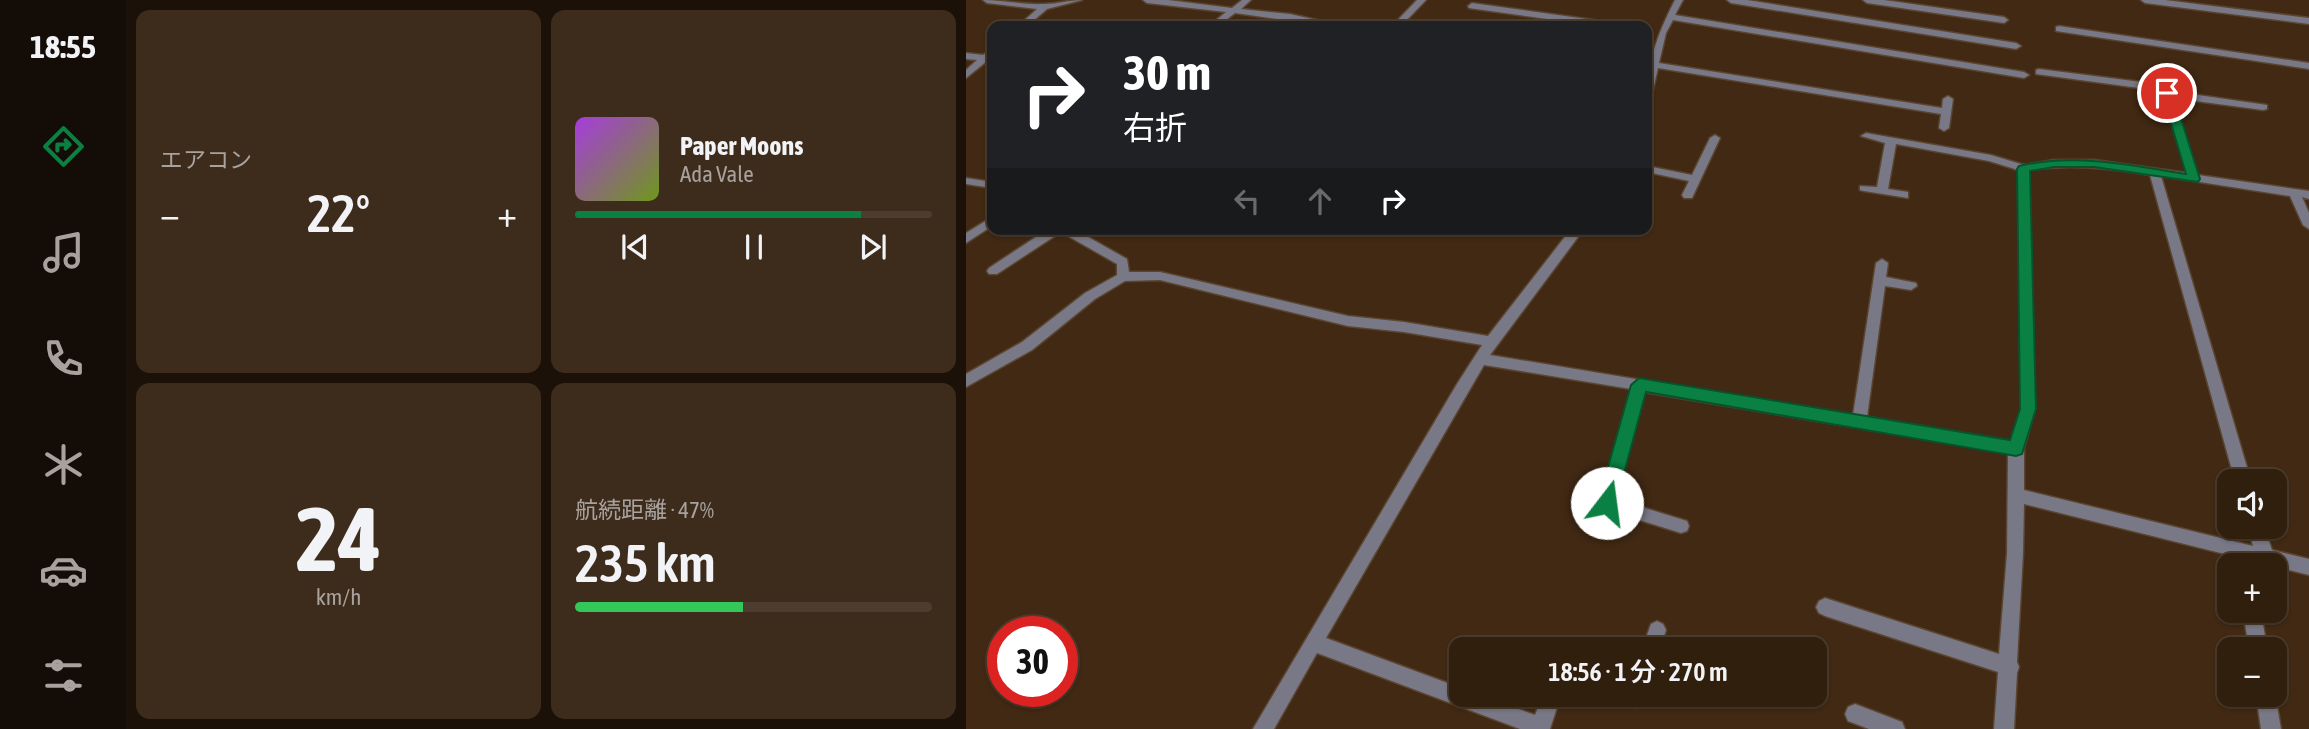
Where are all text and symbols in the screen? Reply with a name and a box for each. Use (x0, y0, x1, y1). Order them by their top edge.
text: 18:55 (30, 28, 96, 65)
text: 30 m (1123, 44, 1211, 100)
icon: right (1008, 49, 1099, 140)
pin (2137, 63, 2197, 123)
icon: arrive (2148, 74, 2186, 112)
text: 右折 (1123, 109, 1187, 146)
icon: directions (39, 122, 88, 171)
text: Paper Moons (680, 131, 803, 161)
text: エアコン (160, 147, 252, 173)
text: Ada Vale (680, 161, 754, 187)
icon: left (1228, 182, 1266, 220)
icon: ahead (1301, 182, 1339, 220)
icon: right (1374, 182, 1412, 220)
text: 22° (307, 183, 370, 243)
text: − (160, 192, 180, 235)
text: + (497, 192, 517, 235)
icon: music (39, 228, 88, 277)
icon: previous (616, 228, 654, 266)
icon: pause (735, 228, 773, 266)
icon: next (854, 228, 892, 266)
icon: phone (39, 334, 88, 383)
icon: climate (39, 440, 88, 489)
position arrow (1570, 466, 1644, 540)
map controls (2217, 469, 2287, 707)
button: sound (2217, 469, 2287, 539)
text: 24 (296, 486, 381, 590)
text: 航続距離 · 47% (575, 497, 714, 523)
text: 235 km (575, 533, 716, 593)
icon: car (39, 546, 88, 595)
button: + (2217, 553, 2287, 623)
text: km/h (316, 584, 361, 610)
speed limit sign: 30 (987, 616, 1078, 707)
button: − (2217, 637, 2287, 707)
icon: filters (39, 651, 88, 700)
text: 18:56 · 1 分 · 270 m (1548, 657, 1728, 687)

